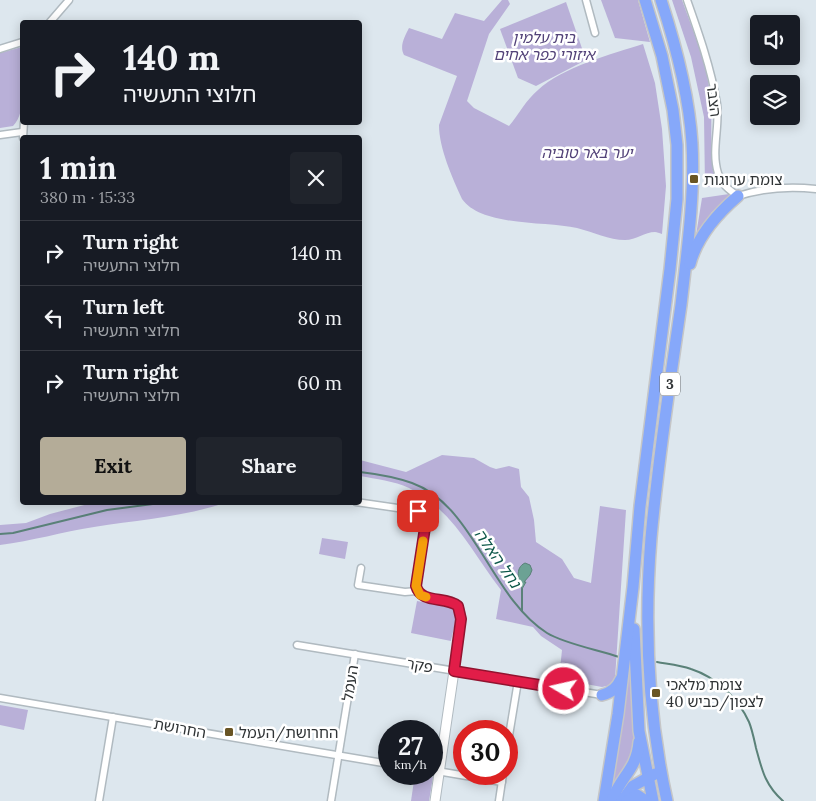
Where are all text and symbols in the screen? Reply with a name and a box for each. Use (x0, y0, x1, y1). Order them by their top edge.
map controls (750, 15, 800, 125)
button: sound (750, 15, 800, 65)
park label: בית עלמין איזורי כפר אחים (494, 28, 597, 64)
text: 140 m (123, 35, 220, 80)
icon: right (40, 40, 105, 105)
button: layers (750, 75, 800, 125)
text: חלוצי התעשיה (123, 80, 257, 108)
street label: הצבר (703, 82, 725, 118)
park label: יער באר טוביה (541, 143, 634, 162)
text: 1 min (40, 149, 117, 187)
button: close (290, 152, 342, 204)
place label: צומת ערוגות (704, 170, 783, 189)
marker: צומת ערוגות (688, 173, 700, 185)
text: 380 m · 15:33 (40, 187, 135, 207)
text: Turn right (83, 230, 179, 254)
icon: right (40, 239, 68, 267)
text: 140 m (291, 241, 342, 265)
text: חלוצי התעשיה (83, 255, 180, 275)
text: Turn left (83, 295, 164, 319)
icon: left (40, 304, 68, 332)
text: 80 m (298, 306, 342, 330)
text: חלוצי התעשיה (83, 320, 180, 340)
text: Turn right (83, 360, 179, 384)
icon: right (40, 369, 68, 397)
text: 60 m (297, 371, 342, 395)
road number: 3 (660, 372, 680, 396)
text: חלוצי התעשיה (83, 385, 180, 405)
button: Exit (40, 437, 186, 495)
button: Share (196, 437, 342, 495)
pin (397, 490, 439, 532)
icon: arrive (404, 497, 432, 525)
water label: נחל האלה (470, 525, 526, 592)
street label: פקר (405, 653, 435, 677)
position arrow (537, 662, 589, 714)
street label: העמל (338, 664, 362, 702)
place label: צומת מלאכי לצפון/כביש 40 (666, 675, 764, 712)
marker: צומת מלאכי לצפון/כביש 40 (650, 687, 662, 699)
street label: החרושת (152, 714, 208, 742)
speed limit sign: 30 (453, 720, 518, 785)
place label: החרושת/העמל (239, 723, 338, 743)
marker: החרושת/העמל (223, 726, 235, 738)
text: 27 (398, 730, 423, 762)
text: km/h (394, 757, 427, 772)

